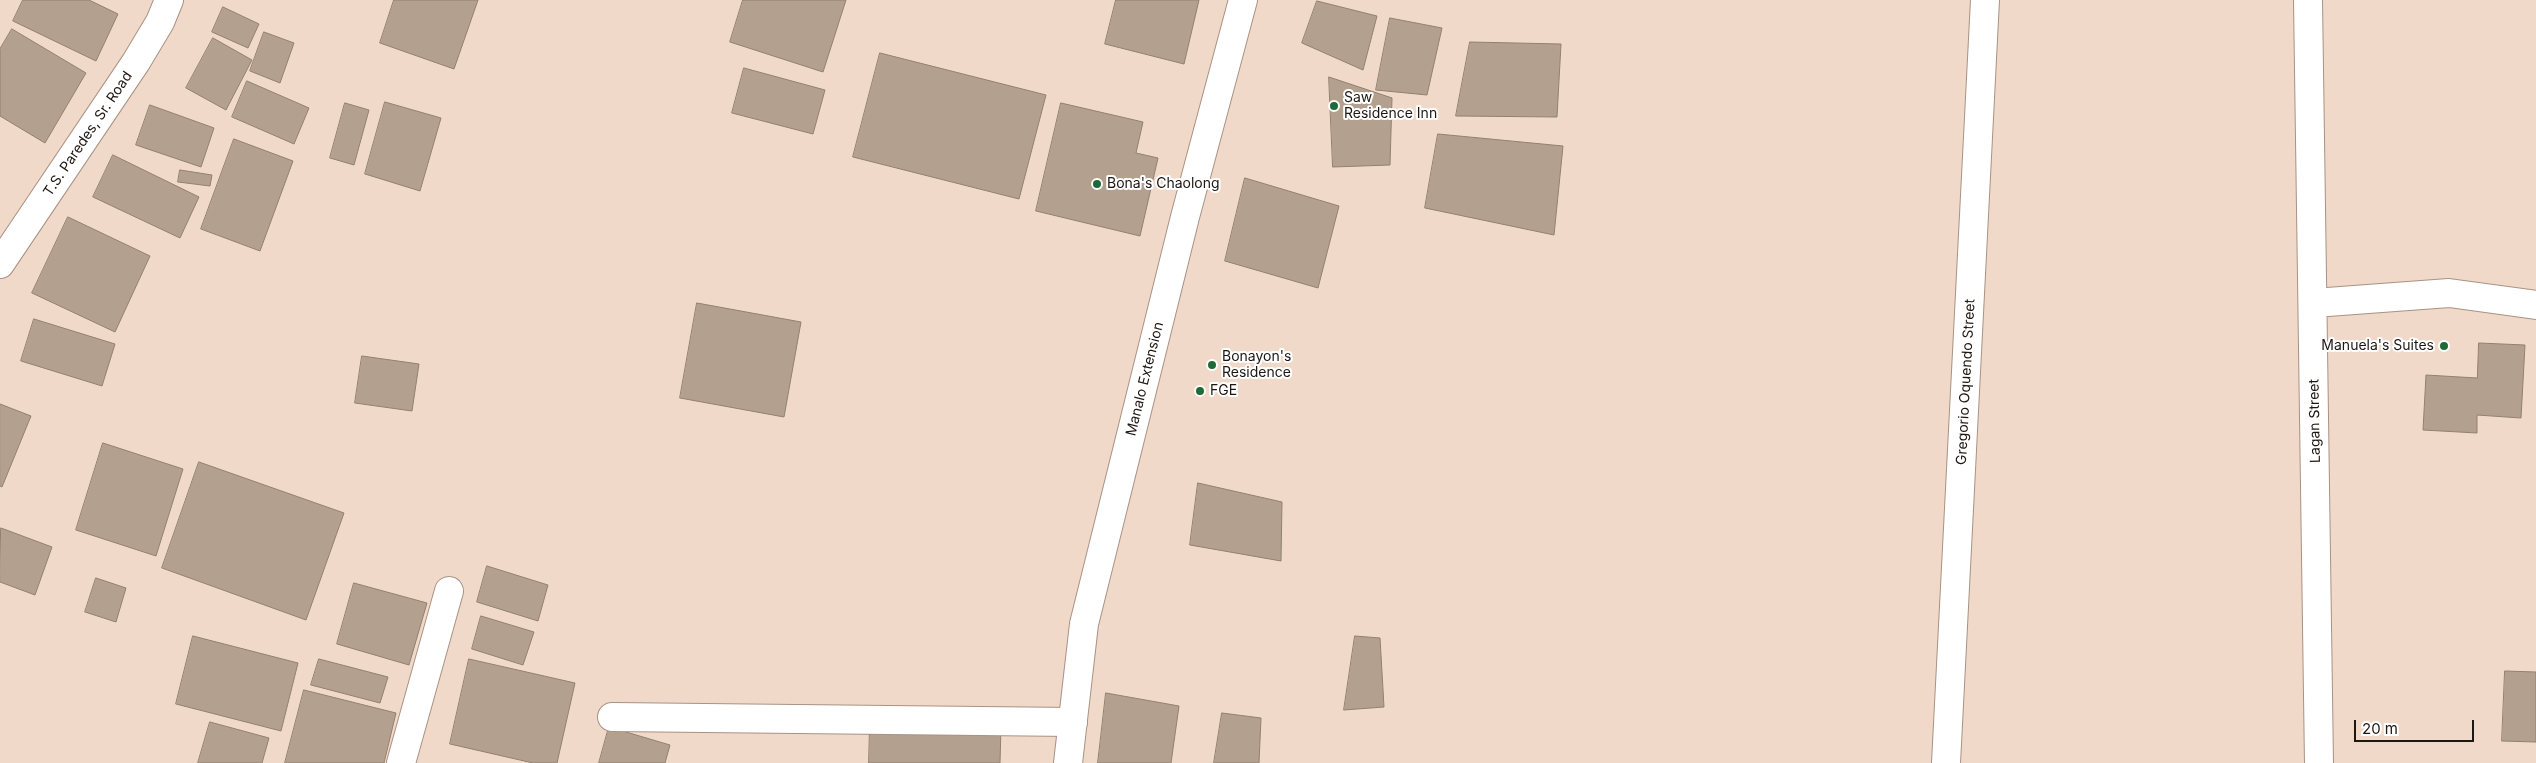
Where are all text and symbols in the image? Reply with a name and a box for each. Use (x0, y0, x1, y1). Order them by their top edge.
street label: T.S. Paredes, Sr. Road (40, 68, 136, 200)
place label: Saw Residence Inn (1344, 90, 1437, 122)
marker: Saw Residence Inn (1328, 100, 1340, 112)
place label: Bona's Chaolong (1107, 176, 1220, 192)
marker: Bona's Chaolong (1091, 178, 1103, 190)
street label: Gregorio Oquendo Street (1953, 299, 1979, 465)
street label: Manalo Extension (1123, 320, 1167, 438)
place label: Manuela's Suites (2321, 338, 2434, 354)
marker: Manuela's Suites (2438, 340, 2450, 352)
place label: Bonayon's Residence (1222, 349, 1291, 382)
marker: Bonayon's Residence (1206, 359, 1218, 371)
street label: Lagan Street (2306, 379, 2324, 463)
place label: FGE (1210, 383, 1237, 399)
marker: FGE (1194, 385, 1206, 397)
scale bar (2356, 710, 2476, 742)
text: 20 m (2362, 719, 2398, 738)

